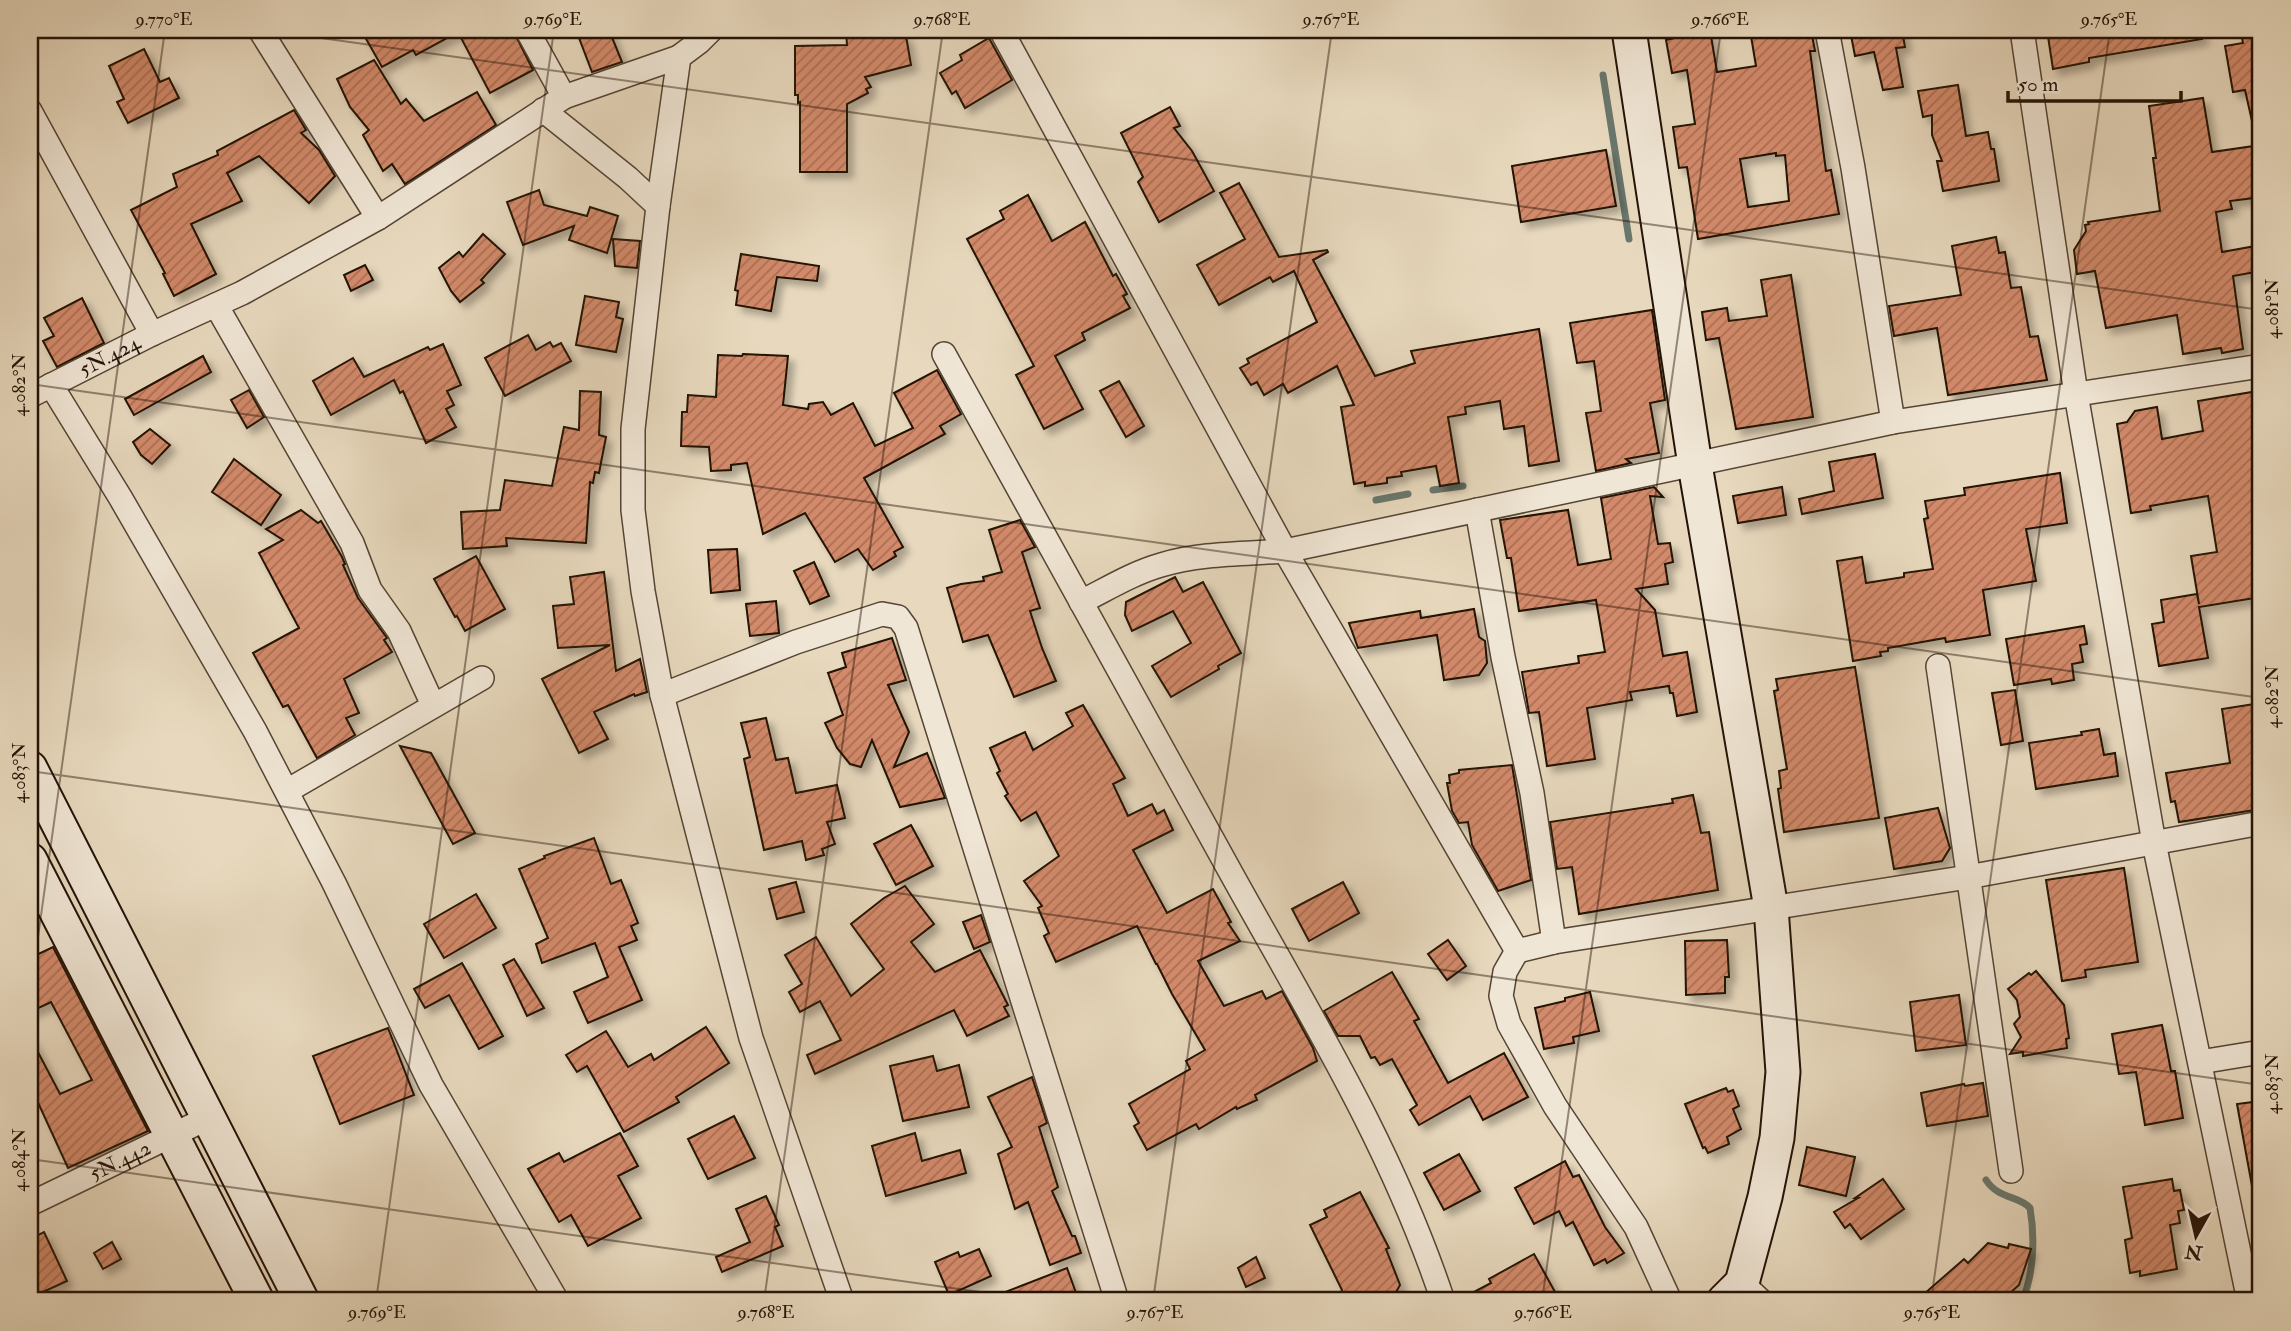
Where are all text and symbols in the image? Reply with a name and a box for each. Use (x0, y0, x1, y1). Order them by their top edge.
text: 9.770°E (133, 8, 193, 31)
text: 9.769°E (522, 8, 582, 31)
text: 9.768°E (911, 8, 971, 31)
text: 9.767°E (1301, 8, 1359, 31)
text: 9.766°E (1689, 8, 1749, 31)
text: 9.765°E (2079, 8, 2137, 31)
scale bar (2008, 60, 2181, 104)
text: 50 m (2018, 71, 2059, 98)
text: 4.081°N (2261, 279, 2284, 339)
street label: 5N.424 (74, 329, 146, 383)
text: 4.082°N (8, 354, 31, 416)
text: 4.082°N (2261, 666, 2284, 728)
text: 4.083°N (8, 743, 31, 803)
text: 4.083°N (2261, 1054, 2284, 1114)
text: 4.084°N (8, 1128, 31, 1192)
street label: 5N.442 (85, 1135, 155, 1187)
north arrow (2162, 1202, 2232, 1272)
text: N (2183, 1239, 2205, 1265)
text: 9.769°E (346, 1301, 406, 1324)
text: 9.768°E (735, 1301, 795, 1324)
text: 9.767°E (1125, 1301, 1183, 1324)
text: 9.766°E (1512, 1301, 1572, 1324)
text: 9.765°E (1902, 1301, 1960, 1324)

